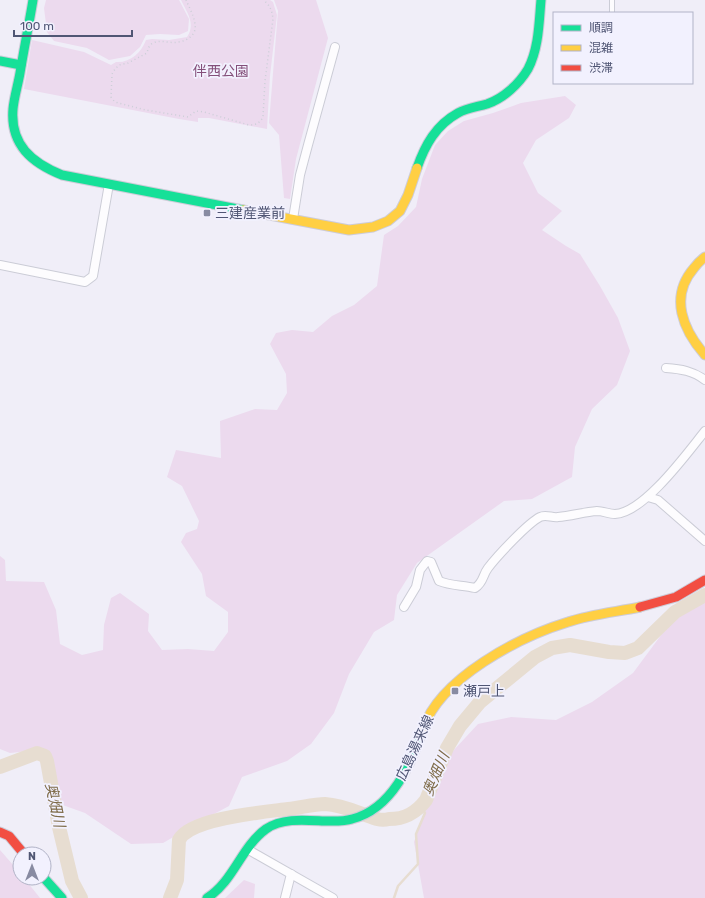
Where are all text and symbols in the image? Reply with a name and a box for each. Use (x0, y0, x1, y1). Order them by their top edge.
scale bar (14, 12, 132, 38)
legend (553, 12, 693, 84)
text: 100 m (20, 19, 54, 33)
text: 順調 (589, 21, 613, 35)
text: 混雑 (589, 41, 613, 55)
text: 渋滞 (589, 61, 613, 75)
park label: 伴西公園 (193, 63, 249, 80)
place label: 三建産業前 (215, 205, 285, 222)
marker: 三建産業前 (202, 208, 212, 218)
place label: 瀬戸上 (463, 683, 505, 700)
marker: 瀬戸上 (450, 686, 460, 696)
street label: 広島湯来線 (393, 713, 437, 783)
water label: 奥畑川 (419, 748, 454, 798)
water label: 奥畑川 (42, 781, 69, 831)
north arrow (12, 846, 52, 886)
text: N (28, 850, 36, 863)

